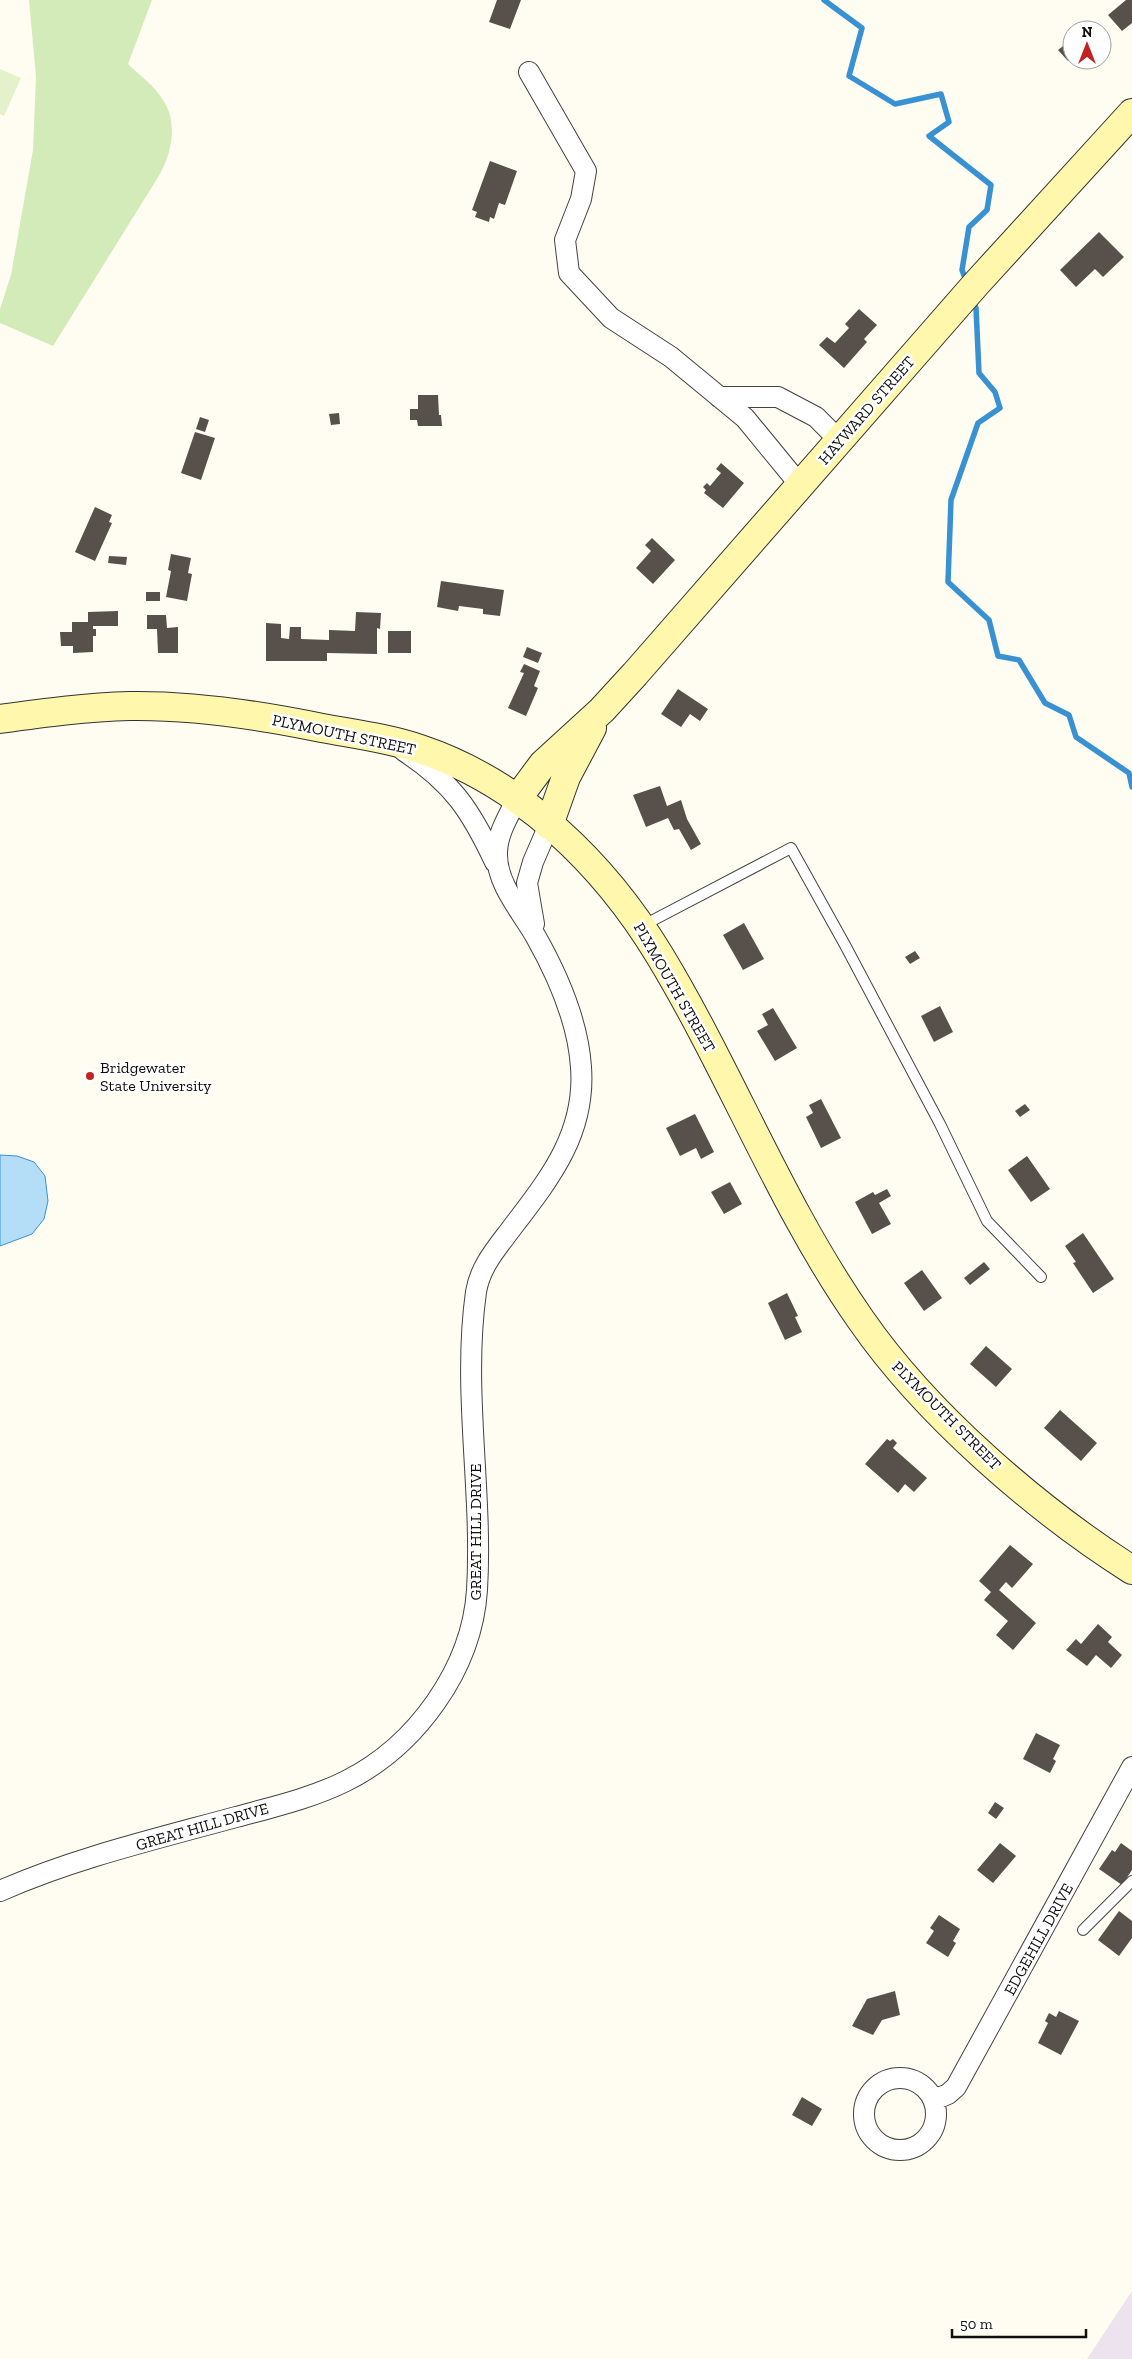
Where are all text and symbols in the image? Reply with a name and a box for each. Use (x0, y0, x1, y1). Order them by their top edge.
north arrow (1062, 20, 1112, 70)
text: N (1082, 24, 1093, 41)
street label: HAYWARD STREET (814, 352, 919, 468)
street label: PLYMOUTH STREET (270, 710, 418, 759)
street label: PLYMOUTH STREET (630, 919, 719, 1055)
place label: Bridgewater State University (100, 1058, 212, 1095)
marker: Bridgewater State University (84, 1070, 96, 1082)
street label: PLYMOUTH STREET (888, 1357, 1005, 1474)
street label: GREAT HILL DRIVE (466, 1464, 485, 1600)
street label: GREAT HILL DRIVE (134, 1798, 271, 1854)
street label: EDGEHILL DRIVE (1000, 1880, 1077, 1998)
scale bar (952, 2306, 1086, 2338)
text: 50 m (960, 2315, 993, 2333)

